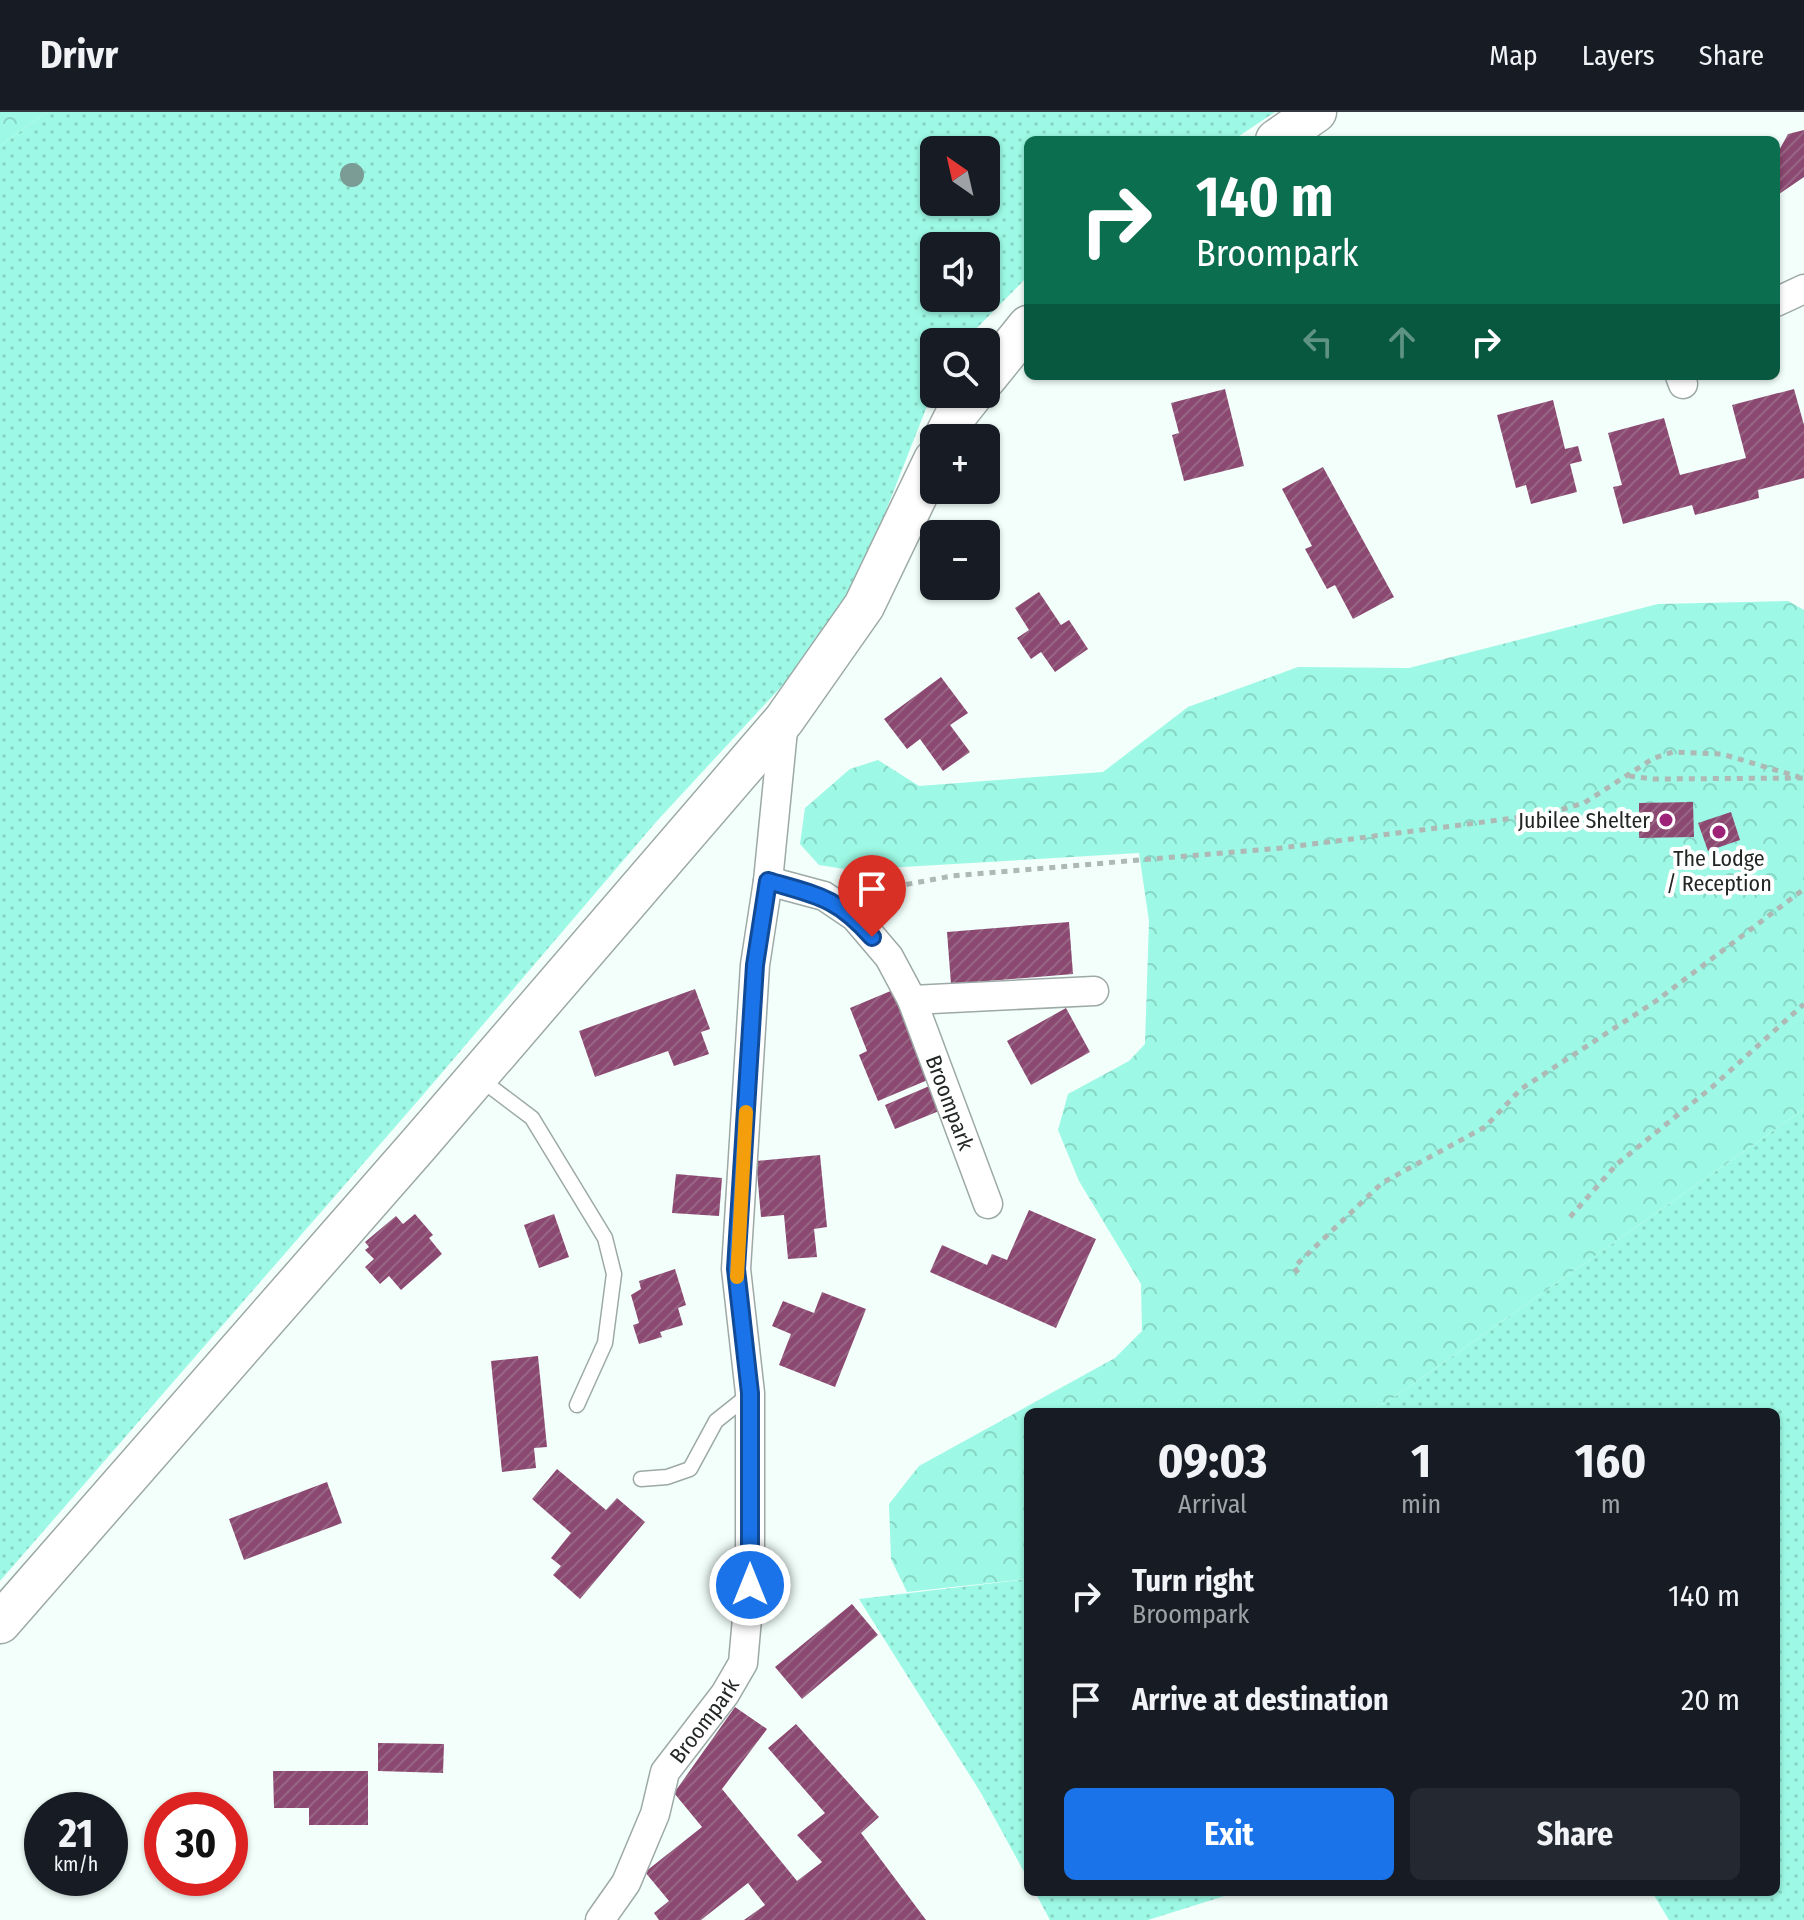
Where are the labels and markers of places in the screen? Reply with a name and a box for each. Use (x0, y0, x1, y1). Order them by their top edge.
place label: Jubilee Shelter (1518, 807, 1650, 834)
marker: Jubilee Shelter (1657, 811, 1675, 829)
marker: The Lodge / Reception (1710, 823, 1728, 841)
place label: The Lodge / Reception (1666, 845, 1772, 897)
pin (838, 855, 906, 937)

